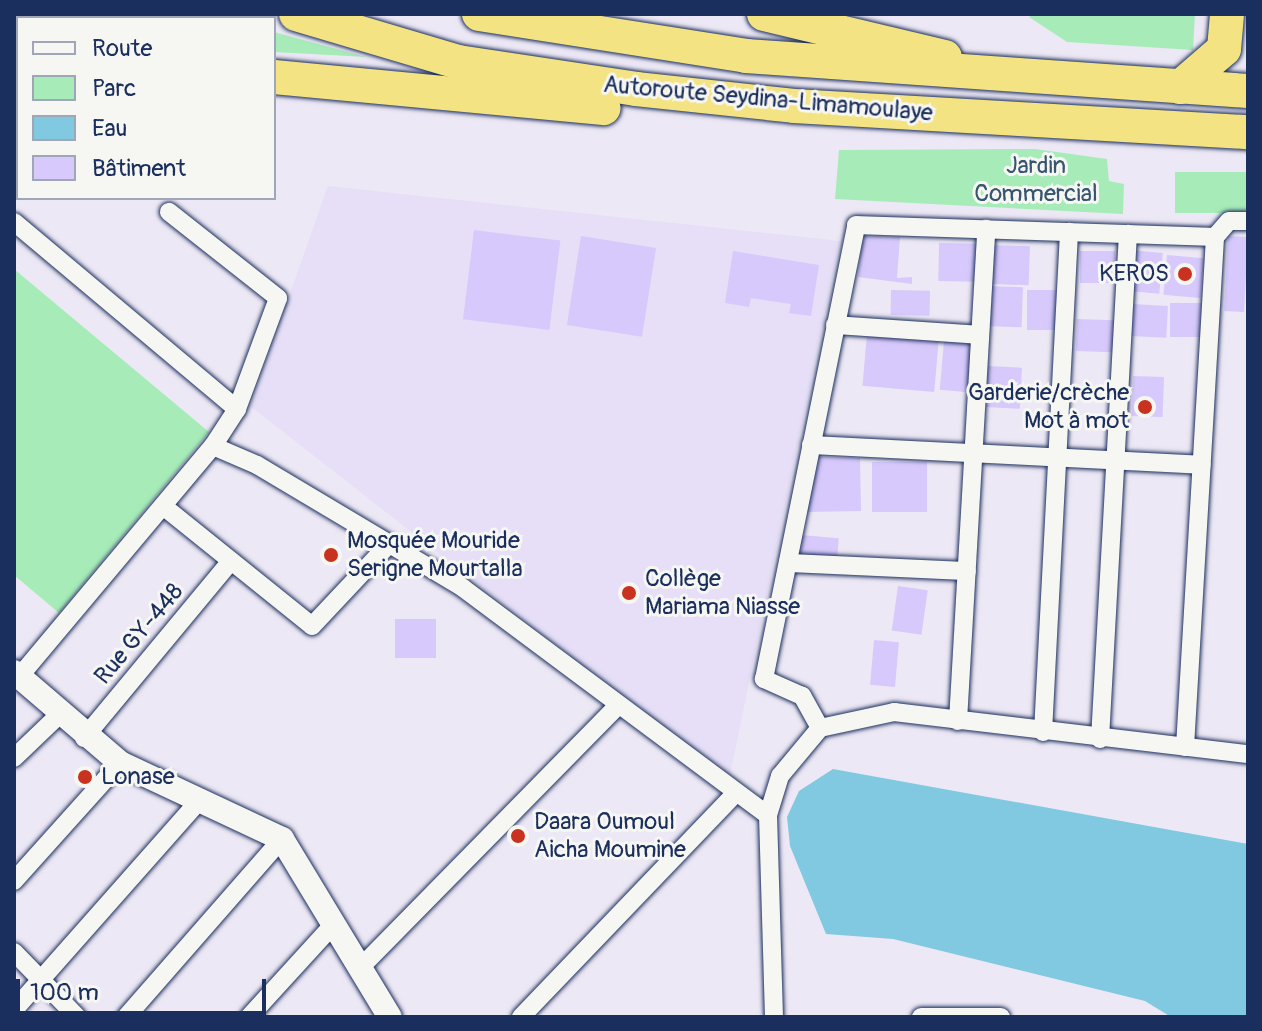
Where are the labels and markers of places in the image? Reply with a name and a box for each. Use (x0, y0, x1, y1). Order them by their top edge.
place label: KEROS (1099, 260, 1169, 288)
marker: KEROS (1176, 265, 1194, 283)
place label: Garderie/crèche Mot à mot (968, 379, 1129, 435)
marker: Garderie/crèche Mot à mot (1136, 398, 1154, 416)
place label: Mosquée Mouride Serigne Mourtalla (347, 527, 523, 583)
marker: Mosquée Mouride Serigne Mourtalla (322, 546, 340, 564)
place label: Collège Mariama Niasse (645, 565, 800, 621)
marker: Collège Mariama Niasse (620, 584, 638, 602)
place label: Lonase (101, 763, 174, 791)
marker: Lonase (76, 768, 94, 786)
place label: Daara Oumoul Aicha Moumine (534, 808, 686, 864)
marker: Daara Oumoul Aicha Moumine (509, 827, 527, 845)

